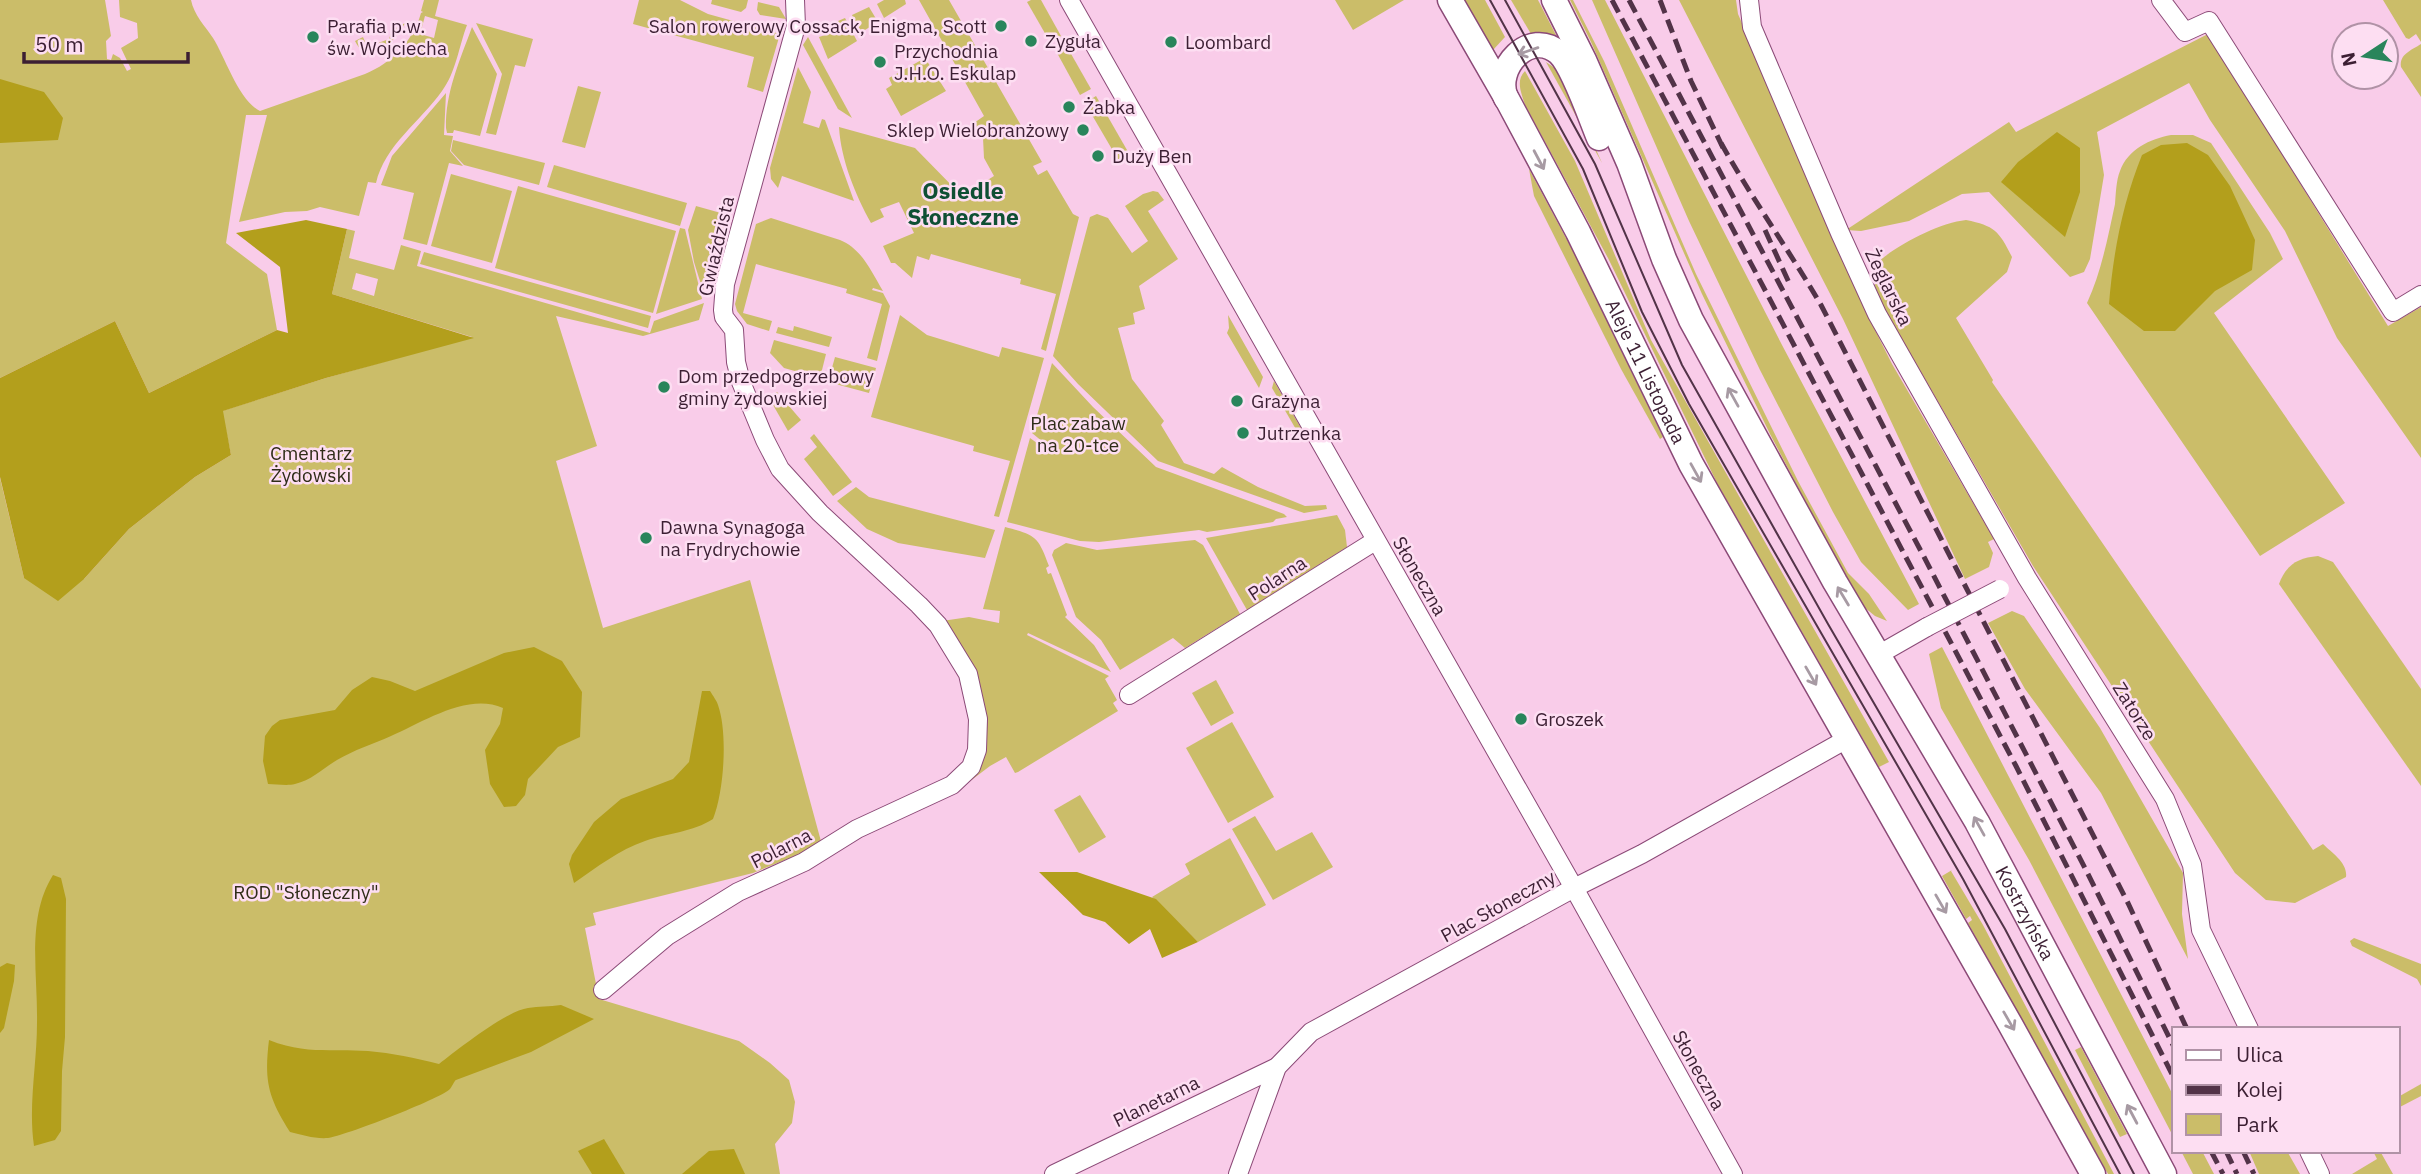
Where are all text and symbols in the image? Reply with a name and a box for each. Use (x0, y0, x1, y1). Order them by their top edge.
place label: Parafia p.w. św. Wojciecha (327, 14, 447, 60)
place label: Salon rowerowy Cossack, Enigma, Scott (649, 14, 987, 38)
marker: Salon rowerowy Cossack, Enigma, Scott (993, 18, 1009, 34)
scale bar (24, 21, 189, 65)
north arrow (2330, 21, 2400, 91)
marker: Parafia p.w. św. Wojciecha (305, 29, 321, 45)
place label: Zyguła (1045, 29, 1101, 53)
text: 50 m (35, 30, 84, 58)
place label: Loombard (1185, 30, 1271, 54)
marker: Zyguła (1023, 33, 1039, 49)
marker: Loombard (1163, 34, 1179, 50)
place label: Przychodnia J.H.O. Eskulap (894, 39, 1016, 85)
one-way arrow (1518, 46, 1539, 58)
text: N (2335, 50, 2362, 69)
marker: Przychodnia J.H.O. Eskulap (872, 54, 888, 70)
place label: Żabka (1083, 95, 1135, 119)
marker: Żabka (1061, 99, 1077, 115)
place label: Sklep Wielobranżowy (887, 118, 1070, 142)
marker: Sklep Wielobranżowy (1075, 122, 1091, 138)
place label: Duży Ben (1112, 144, 1192, 168)
marker: Duży Ben (1090, 148, 1106, 164)
one-way arrow (1533, 149, 1547, 169)
district label: Osiedle Słoneczne (907, 175, 1019, 231)
street label: Gwiaździsta (693, 194, 739, 298)
street label: Żeglarska (1860, 244, 1918, 330)
street label: Aleje 11 Listopada (1601, 295, 1691, 448)
place label: Dom przedpogrzebowy gminy żydowskiej (678, 364, 874, 410)
marker: Dom przedpogrzebowy gminy żydowskiej (656, 379, 672, 395)
one-way arrow (1726, 387, 1739, 408)
place label: Grażyna (1251, 389, 1320, 413)
marker: Grażyna (1229, 393, 1245, 409)
park label: Plac zabaw na 20-tce (1030, 411, 1126, 457)
place label: Jutrzenka (1257, 421, 1341, 445)
marker: Jutrzenka (1235, 425, 1251, 441)
park label: Cmentarz Żydowski (270, 441, 352, 487)
one-way arrow (1689, 462, 1703, 482)
place label: Dawna Synagoga na Frydrychowie (660, 515, 805, 561)
marker: Dawna Synagoga na Frydrychowie (638, 530, 654, 546)
street label: Słoneczna (1388, 532, 1452, 620)
street label: Polarna (1243, 550, 1311, 606)
one-way arrow (1836, 587, 1850, 607)
one-way arrow (1804, 665, 1818, 685)
street label: Zatorze (2108, 677, 2162, 745)
place label: Groszek (1535, 707, 1604, 731)
marker: Groszek (1513, 711, 1529, 727)
one-way arrow (1972, 816, 1985, 837)
street label: Polarna (747, 823, 815, 873)
street label: Kostrzyńska (1990, 861, 2060, 964)
street label: Plac Słoneczny (1436, 864, 1560, 947)
park label: ROD "Słoneczny" (233, 880, 379, 904)
one-way arrow (1934, 893, 1948, 913)
one-way arrow (2002, 1011, 2016, 1031)
street label: Słoneczna (1667, 1026, 1731, 1114)
legend (2172, 1027, 2400, 1153)
text: Ulica (2236, 1040, 2283, 1068)
street label: Planetarna (1109, 1070, 1203, 1132)
text: Kolej (2236, 1075, 2283, 1103)
one-way arrow (2125, 1104, 2138, 1125)
text: Park (2236, 1110, 2279, 1138)

